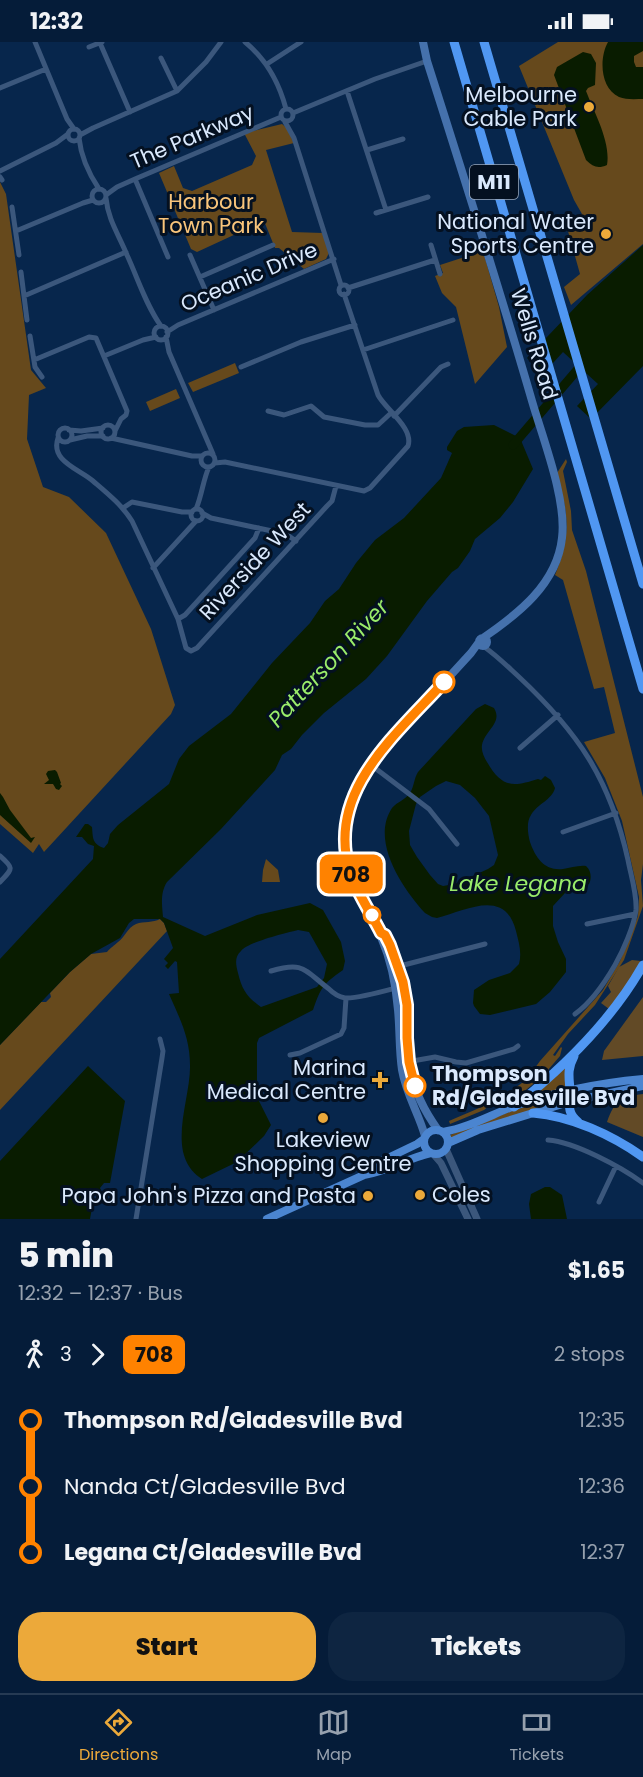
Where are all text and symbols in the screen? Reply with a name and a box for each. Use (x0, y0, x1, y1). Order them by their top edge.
text: 12:32 (30, 6, 83, 37)
place label: Melbourne Cable Park (464, 80, 577, 133)
street label: The Parkway (126, 97, 258, 176)
marker: Melbourne Cable Park (582, 100, 596, 114)
road number: M11 (470, 165, 518, 199)
park label: Harbour Town Park (158, 187, 264, 240)
place label: National Water Sports Centre (437, 207, 594, 260)
marker: National Water Sports Centre (599, 227, 613, 241)
street label: Oceanic Drive (176, 235, 322, 318)
street label: Wells Road (504, 285, 565, 403)
street label: Riverside West (192, 495, 317, 626)
water label: Patterson River (261, 592, 396, 734)
unlabelled marker (433, 671, 455, 693)
line badge: 708 (316, 854, 386, 894)
text: 708 (332, 860, 370, 889)
water label: Lake Legana (449, 868, 587, 899)
unlabelled marker (363, 906, 381, 924)
place label: Marina Medical Centre (207, 1053, 366, 1106)
place label: Thompson Rd/Gladesville Bvd (432, 1059, 635, 1112)
marker: Marina Medical Centre (371, 1071, 389, 1089)
marker: Thompson Rd/Gladesville Bvd (404, 1075, 426, 1097)
marker: Lakeview Shopping Centre (316, 1111, 330, 1125)
place label: Lakeview Shopping Centre (234, 1125, 412, 1178)
place label: Coles (432, 1180, 491, 1209)
place label: Papa John's Pizza and Pasta (61, 1181, 356, 1210)
marker: Coles (413, 1188, 427, 1202)
marker: Papa John's Pizza and Pasta (361, 1189, 375, 1203)
text: 5 min (18, 1232, 114, 1279)
text: $1.65 (568, 1255, 625, 1286)
text: 12:32 – 12:37 · Bus (18, 1279, 183, 1307)
icon: walk (18, 1338, 51, 1371)
icon: forward (81, 1338, 114, 1371)
text: 3 (60, 1340, 72, 1368)
text: 708 (135, 1340, 173, 1369)
text: 2 stops (554, 1340, 625, 1368)
text: Thompson Rd/Gladesville Bvd (64, 1405, 403, 1436)
text: 12:35 (579, 1406, 625, 1434)
text: Nanda Ct/Gladesville Bvd (64, 1471, 346, 1502)
text: 12:36 (578, 1472, 625, 1500)
text: Legana Ct/Gladesville Bvd (64, 1537, 362, 1568)
text: 12:37 (580, 1538, 625, 1566)
button: Start (18, 1612, 316, 1681)
button: Tickets (328, 1612, 625, 1681)
tab: Directions (79, 1706, 158, 1767)
tab: Map (316, 1706, 352, 1767)
tab: Tickets (509, 1706, 564, 1767)

